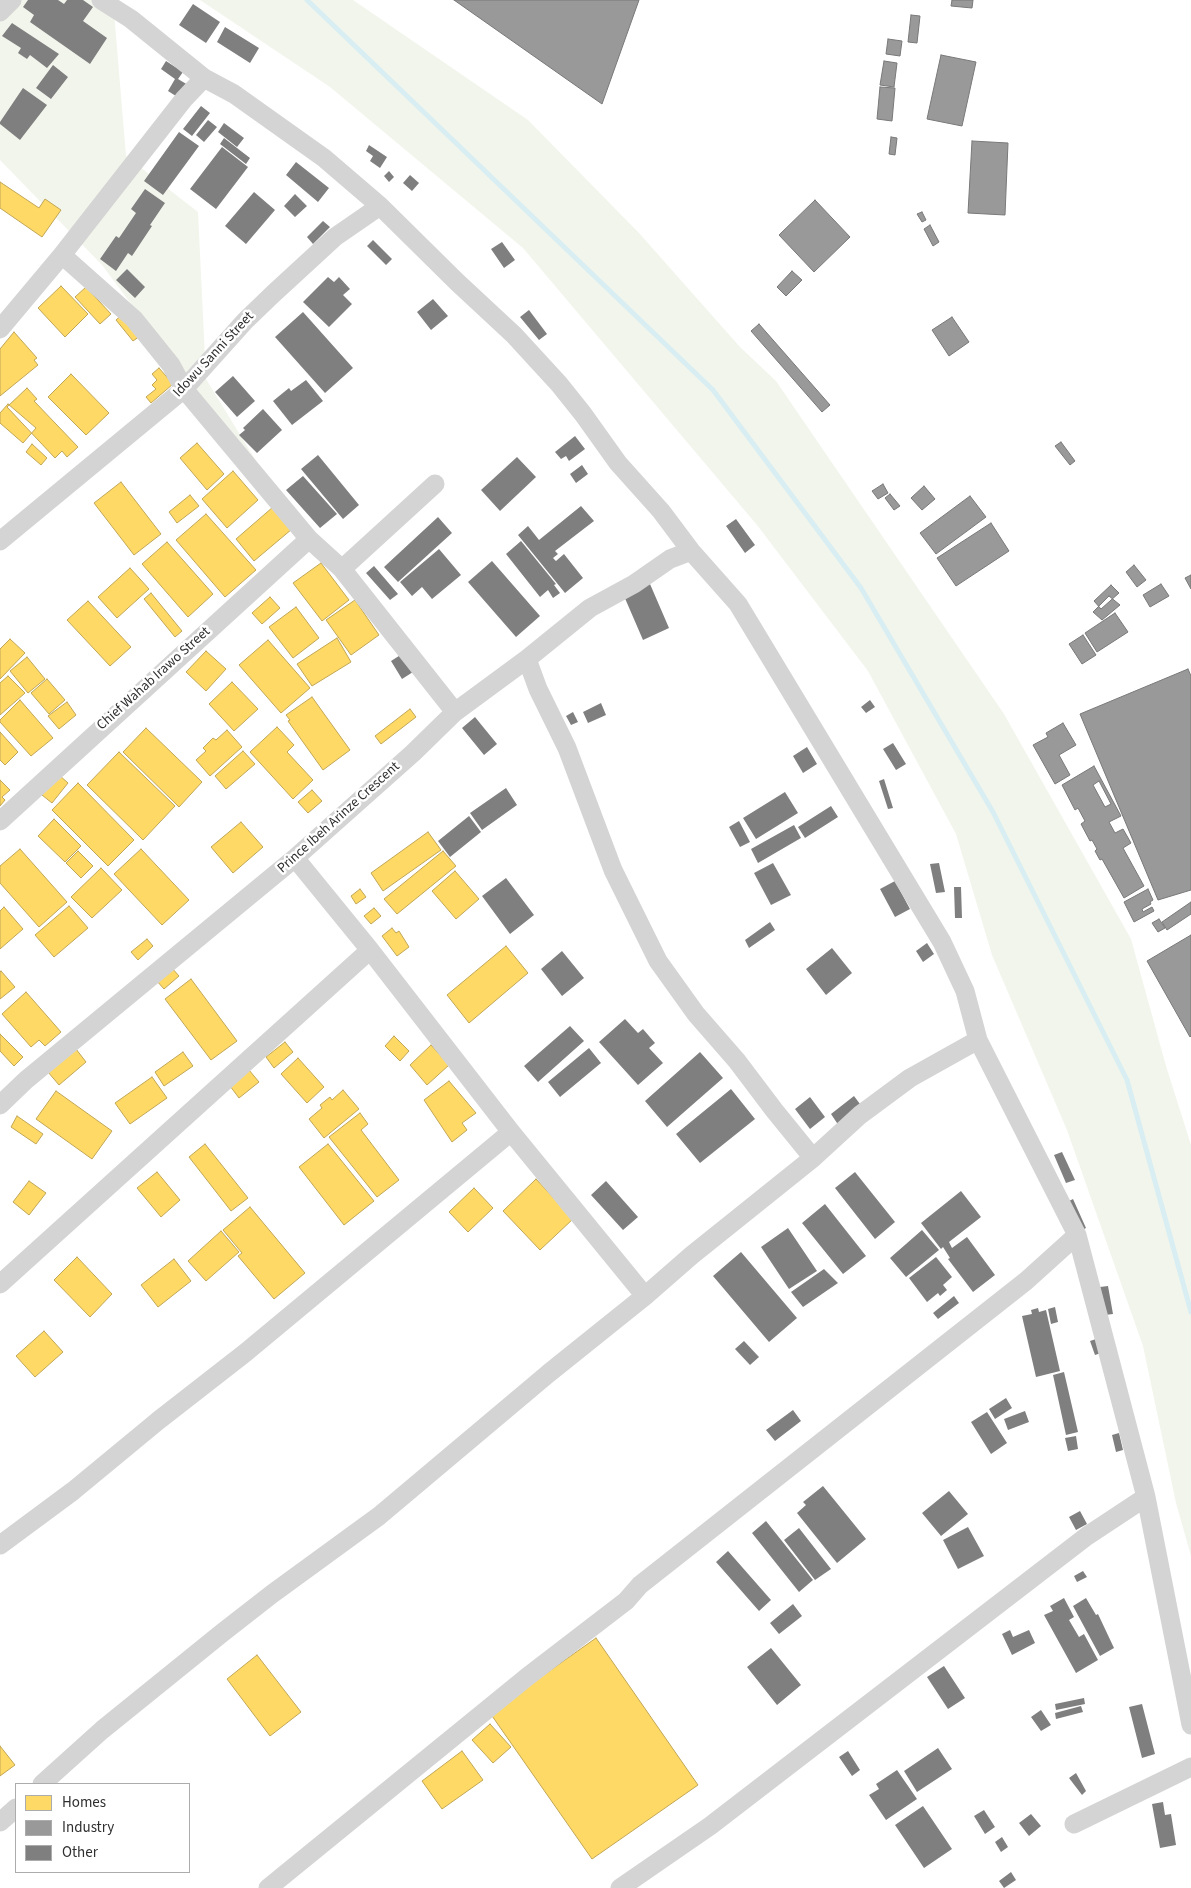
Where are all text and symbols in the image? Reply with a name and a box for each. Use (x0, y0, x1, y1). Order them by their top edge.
street label: Idowu Sanni Street (170, 309, 258, 401)
street label: Chief Wahab Irawo Street (94, 624, 214, 734)
street label: Prince Ibeh Arinze Crescent (274, 759, 404, 877)
legend (15, 1783, 190, 1873)
text: Homes (62, 1792, 106, 1813)
text: Industry (62, 1817, 114, 1838)
text: Other (62, 1842, 98, 1863)

